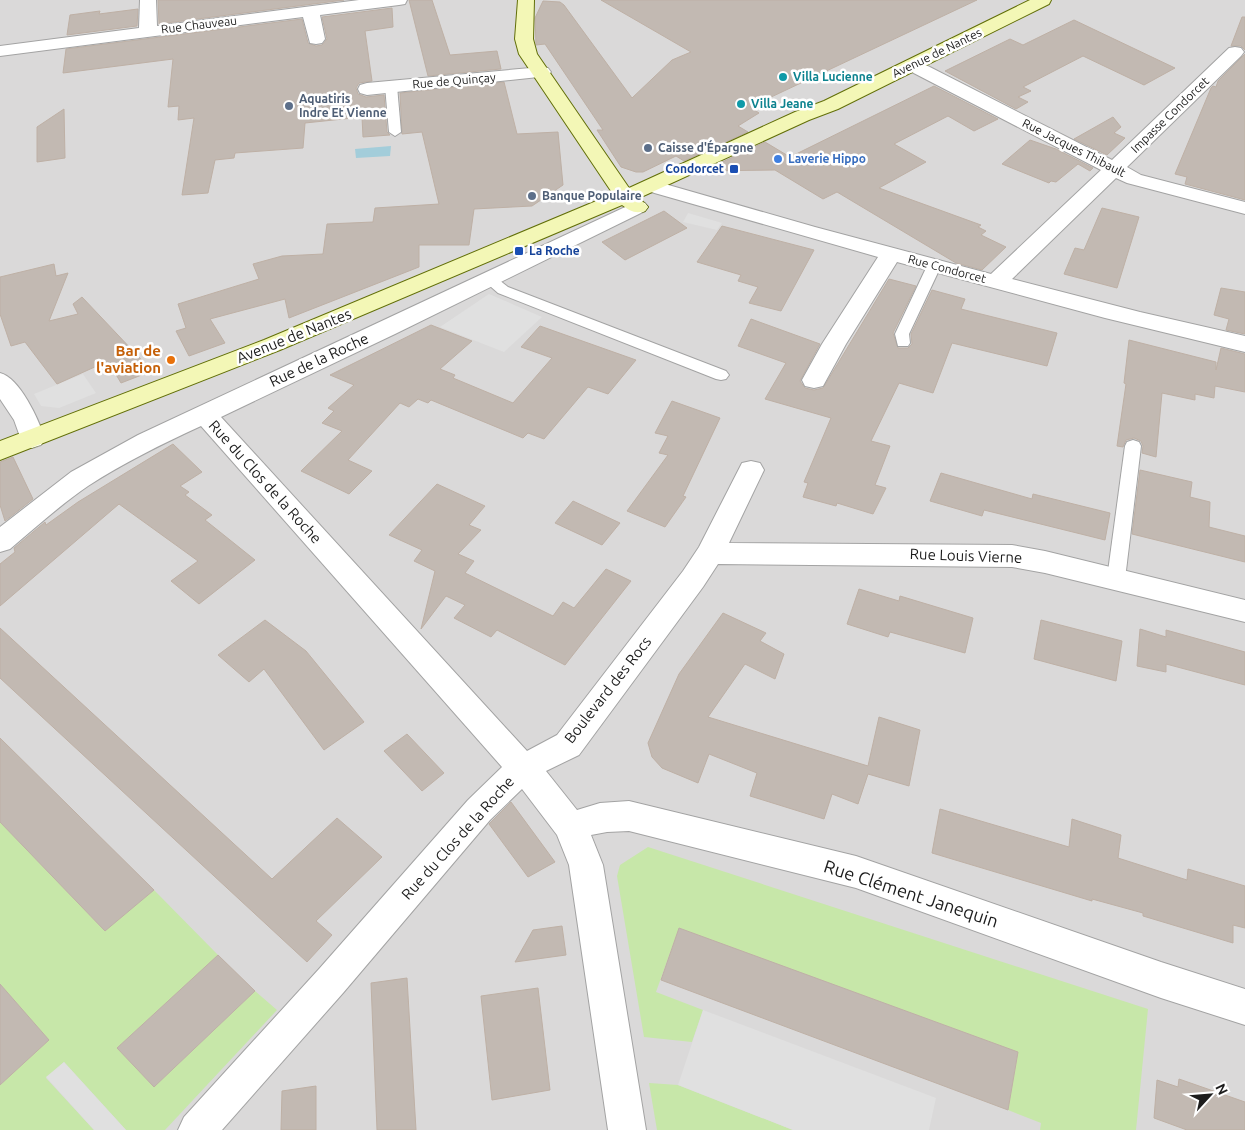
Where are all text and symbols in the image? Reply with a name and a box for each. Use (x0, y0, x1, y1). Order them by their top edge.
street label: Rue Chauveau (160, 13, 238, 36)
street label: Avenue de Nantes (890, 25, 984, 80)
street label: Rue de Quinçay (412, 70, 496, 91)
place label: Villa Lucienne (793, 70, 873, 83)
marker: Villa Lucienne (777, 71, 789, 83)
street label: Impasse Condorcet (1128, 74, 1211, 155)
place label: Aquatiris Indre Et Vienne (299, 92, 387, 119)
place label: Villa Jeane (751, 97, 814, 110)
marker: Villa Jeane (735, 98, 747, 110)
marker: Aquatiris Indre Et Vienne (283, 100, 295, 112)
street label: Rue Jacques Thibault (1020, 116, 1128, 179)
place label: Caisse d'Épargne (658, 139, 754, 154)
marker: Caisse d'Épargne (642, 142, 654, 154)
place label: Laverie Hippo (788, 152, 866, 165)
marker: Laverie Hippo (772, 153, 784, 165)
place label: Condorcet (665, 162, 724, 175)
marker: Condorcet (728, 163, 740, 175)
place label: Banque Populaire (542, 189, 642, 202)
marker: Banque Populaire (526, 190, 538, 202)
place label: La Roche (529, 244, 580, 257)
marker: La Roche (513, 245, 525, 257)
street label: Rue Condorcet (907, 252, 988, 285)
street label: Avenue de Nantes (234, 305, 354, 366)
street label: Rue de la Roche (267, 329, 371, 390)
place label: Bar de l'aviation (96, 342, 161, 376)
marker: Bar de l'aviation (165, 354, 177, 366)
street label: Rue du Clos de la Roche (206, 417, 325, 547)
street label: Rue Louis Vierne (909, 545, 1023, 566)
street label: Boulevard des Rocs (561, 633, 654, 746)
street label: Rue du Clos de la Roche (398, 773, 517, 903)
street label: Rue Clément Janequin (822, 855, 1001, 931)
north arrow (1185, 1070, 1235, 1120)
text: N (1212, 1081, 1231, 1098)

